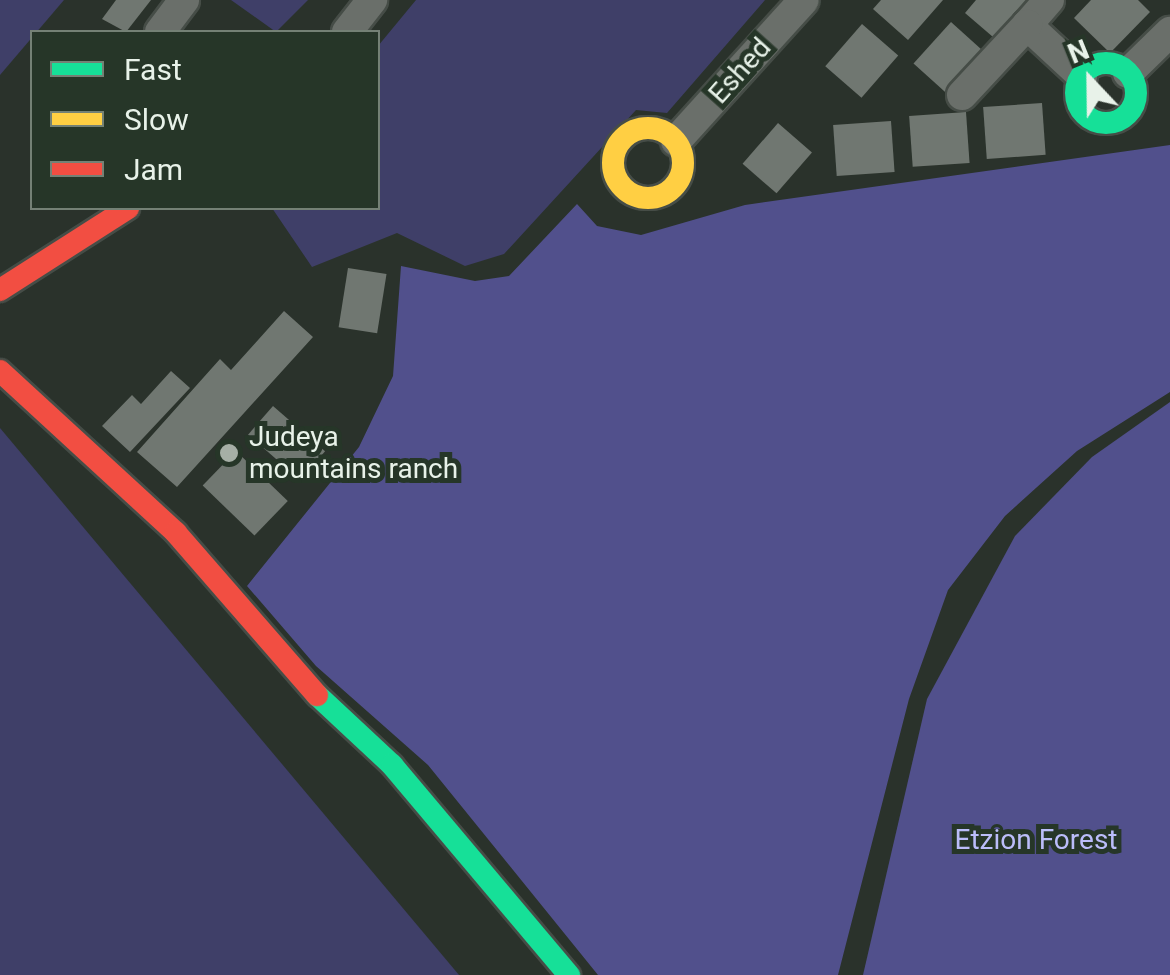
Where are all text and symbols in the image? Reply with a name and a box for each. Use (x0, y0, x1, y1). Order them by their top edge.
legend (30, 30, 380, 210)
north arrow (1040, 30, 1140, 130)
street label: Eshed (702, 31, 778, 111)
text: N (1063, 33, 1094, 71)
text: Fast (124, 52, 182, 87)
text: Slow (124, 102, 189, 137)
text: Jam (124, 152, 183, 187)
place label: Judeya mountains ranch (249, 420, 458, 486)
marker: Judeya mountains ranch (218, 442, 240, 464)
park label: Etzion Forest (955, 823, 1117, 857)

